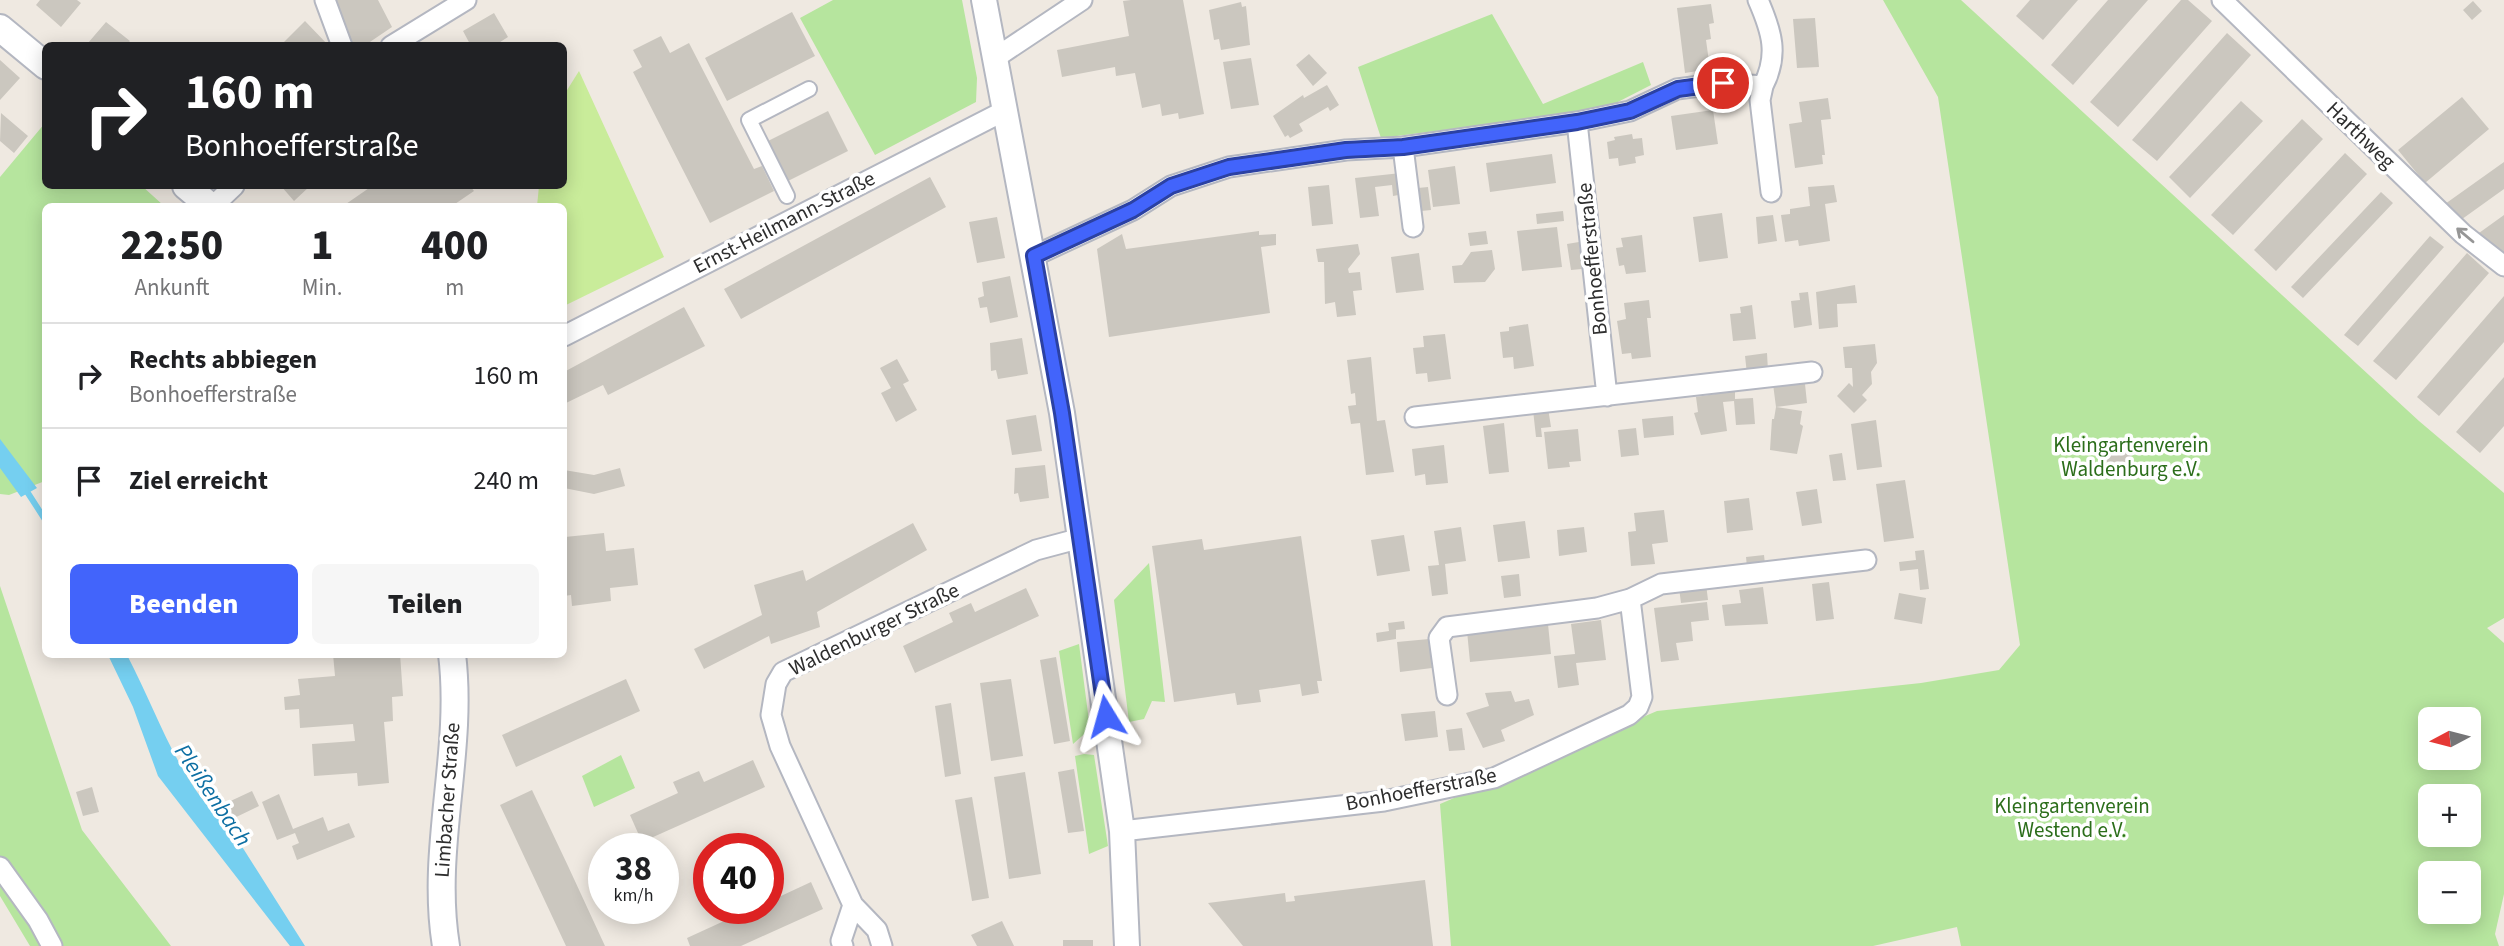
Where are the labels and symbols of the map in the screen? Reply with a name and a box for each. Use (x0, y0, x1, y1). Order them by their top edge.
pin (1693, 53, 1753, 113)
street label: Harthweg (2320, 94, 2403, 176)
street label: Ernst-Heilmann-Straße (688, 163, 880, 281)
street label: Bonhoefferstraße (1569, 181, 1615, 337)
one-way arrow (2456, 227, 2474, 243)
park label: Kleingartenverein Waldenburg e.V. (2053, 430, 2209, 484)
street label: Waldenburger Straße (784, 575, 964, 683)
position arrow (1069, 679, 1143, 753)
north arrow (2418, 707, 2482, 770)
street label: Limbacher Straße (427, 721, 467, 879)
water label: Pleißenbach (166, 737, 260, 853)
street label: Bonhoefferstraße (1343, 760, 1499, 818)
park label: Kleingartenverein Westend e.V. (1994, 791, 2150, 845)
speed limit sign: 40 (693, 833, 784, 924)

